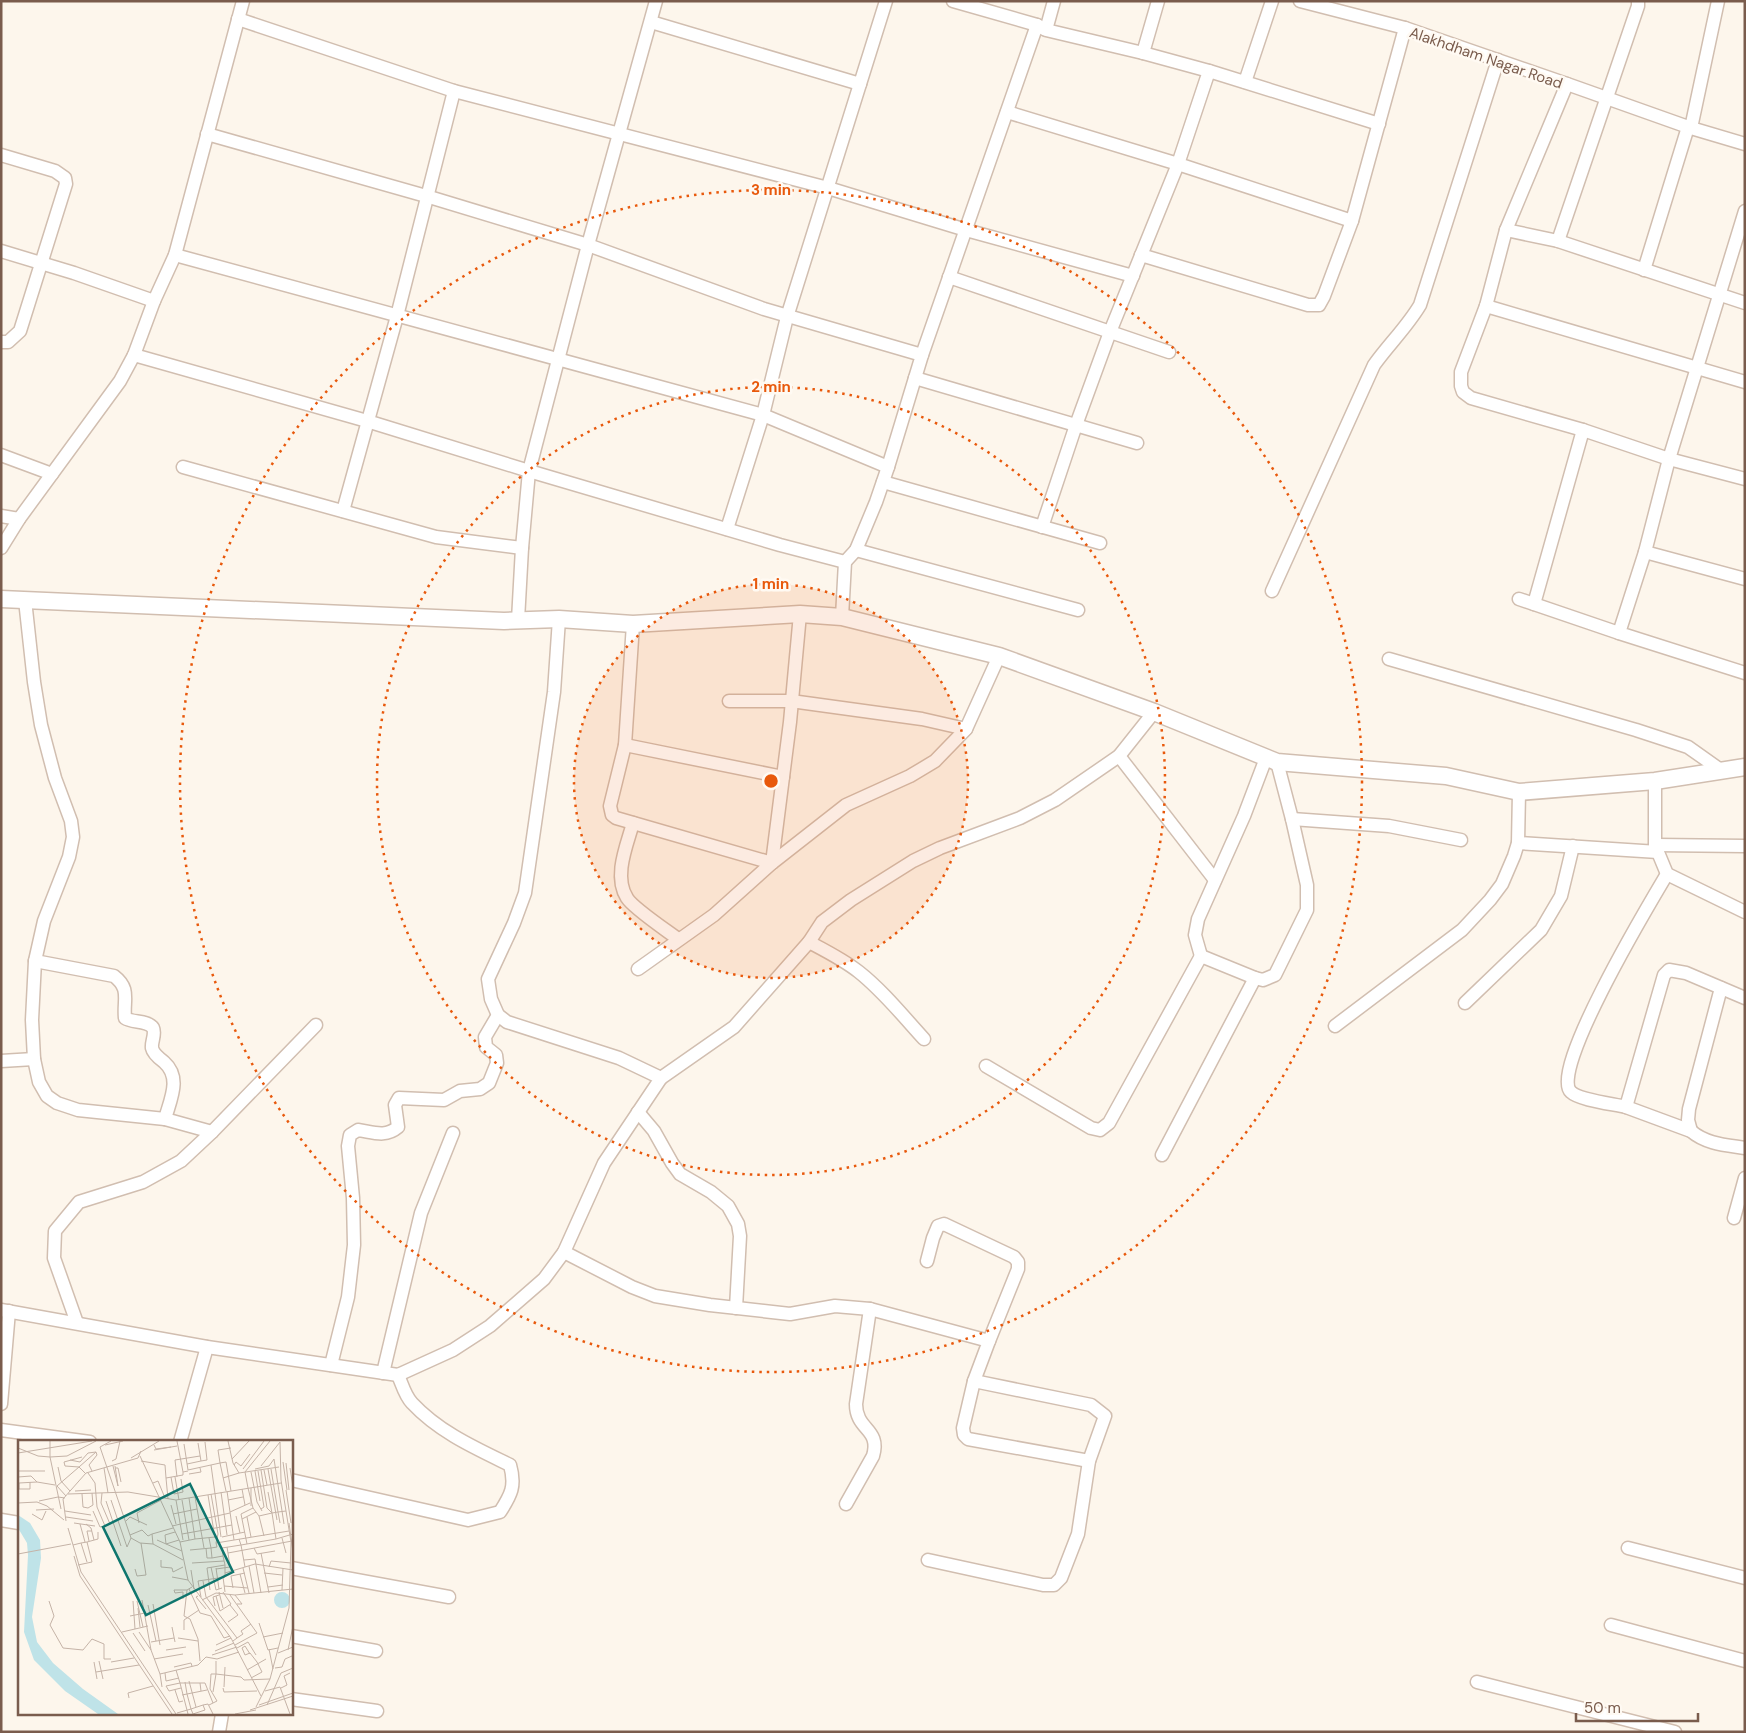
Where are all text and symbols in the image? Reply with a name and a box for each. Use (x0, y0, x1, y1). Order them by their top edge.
street label: Alakhdham Nagar Road (1407, 22, 1565, 94)
text: 3 min (751, 180, 791, 200)
text: 2 min (751, 377, 791, 397)
text: 1 min (753, 574, 789, 594)
centre of rings (762, 772, 780, 790)
inset map (18, 1440, 292, 1716)
scale bar (1576, 1690, 1698, 1722)
text: 50 m (1584, 1698, 1621, 1718)

